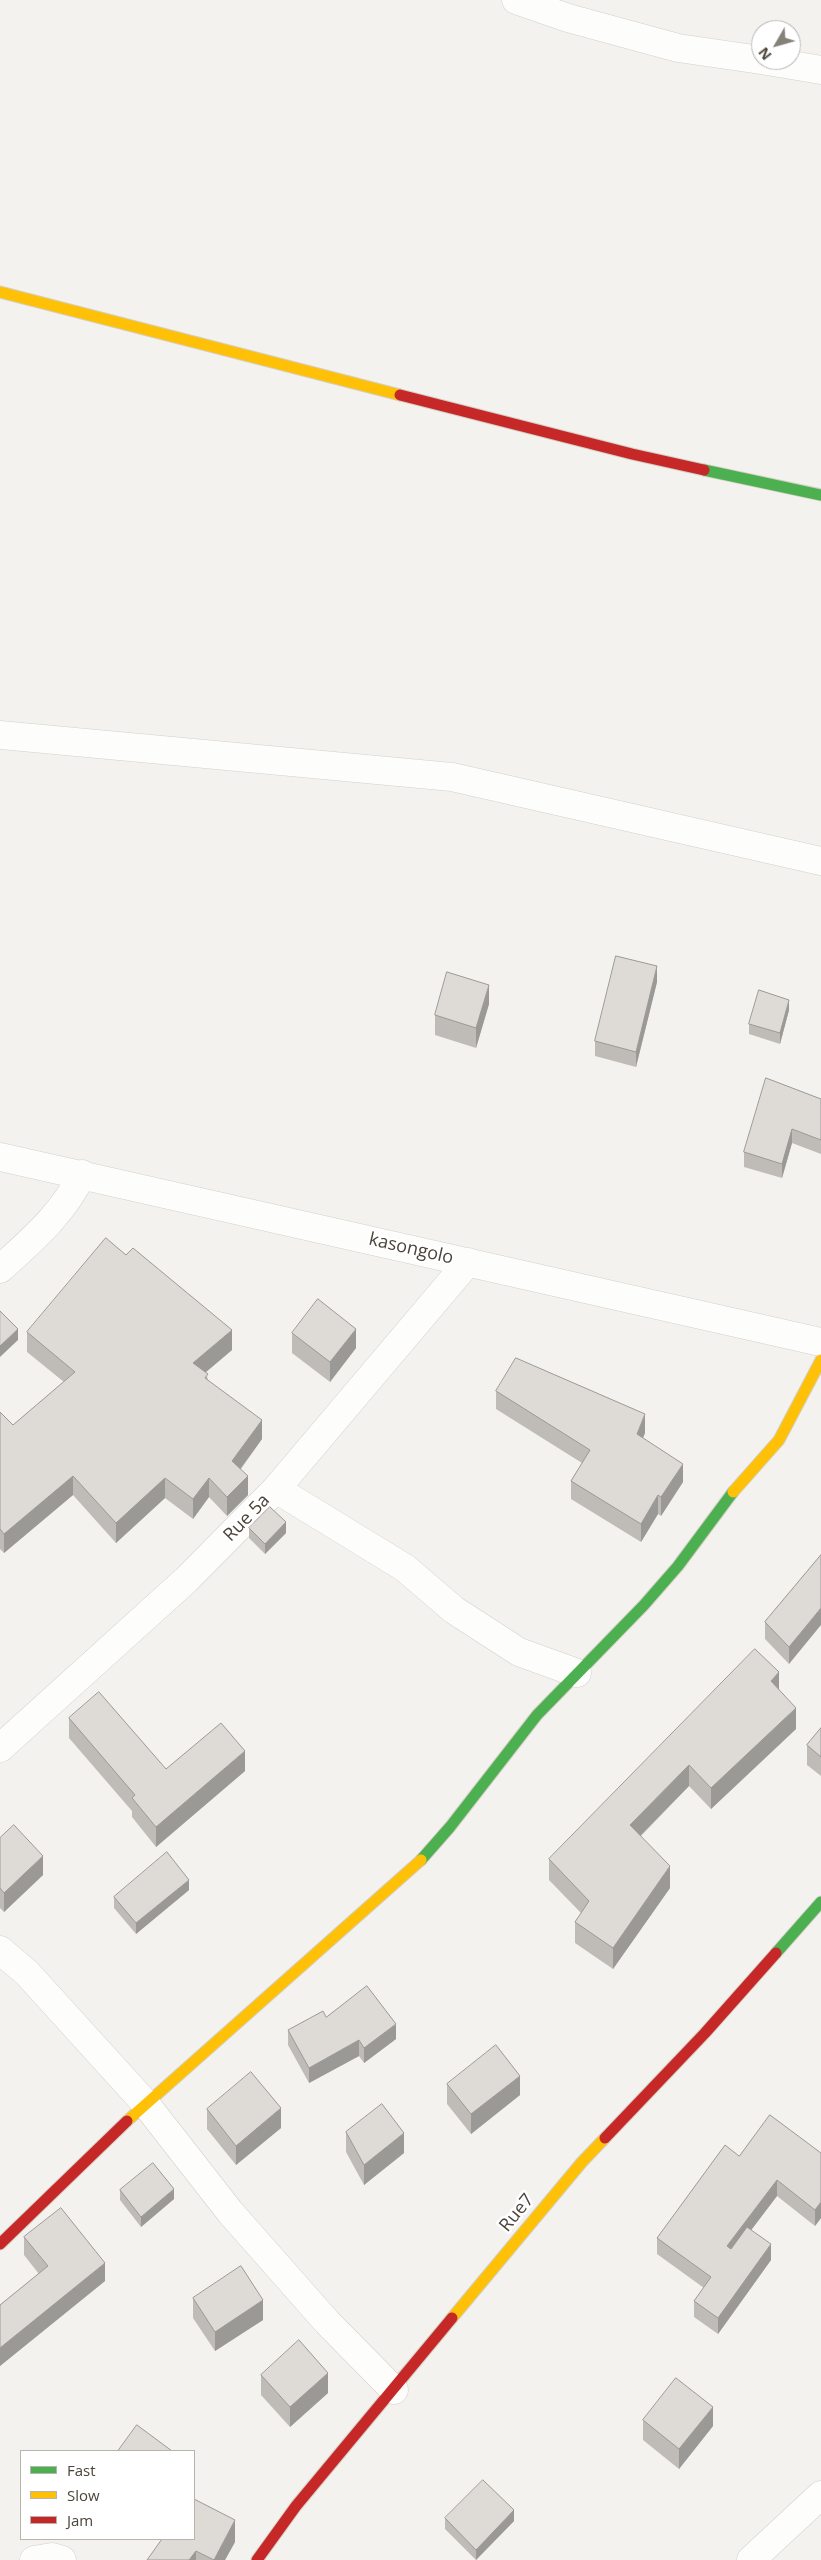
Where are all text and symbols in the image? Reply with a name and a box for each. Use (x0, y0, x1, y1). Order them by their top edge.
north arrow (751, 20, 801, 70)
text: N (754, 44, 776, 64)
street label: kasongolo (367, 1229, 455, 1269)
street label: Rue 5a (219, 1490, 275, 1546)
street label: Rue7 (495, 2190, 539, 2236)
legend (20, 2450, 195, 2540)
text: Fast (67, 2460, 96, 2480)
text: Slow (67, 2485, 100, 2505)
text: Jam (67, 2510, 93, 2530)

